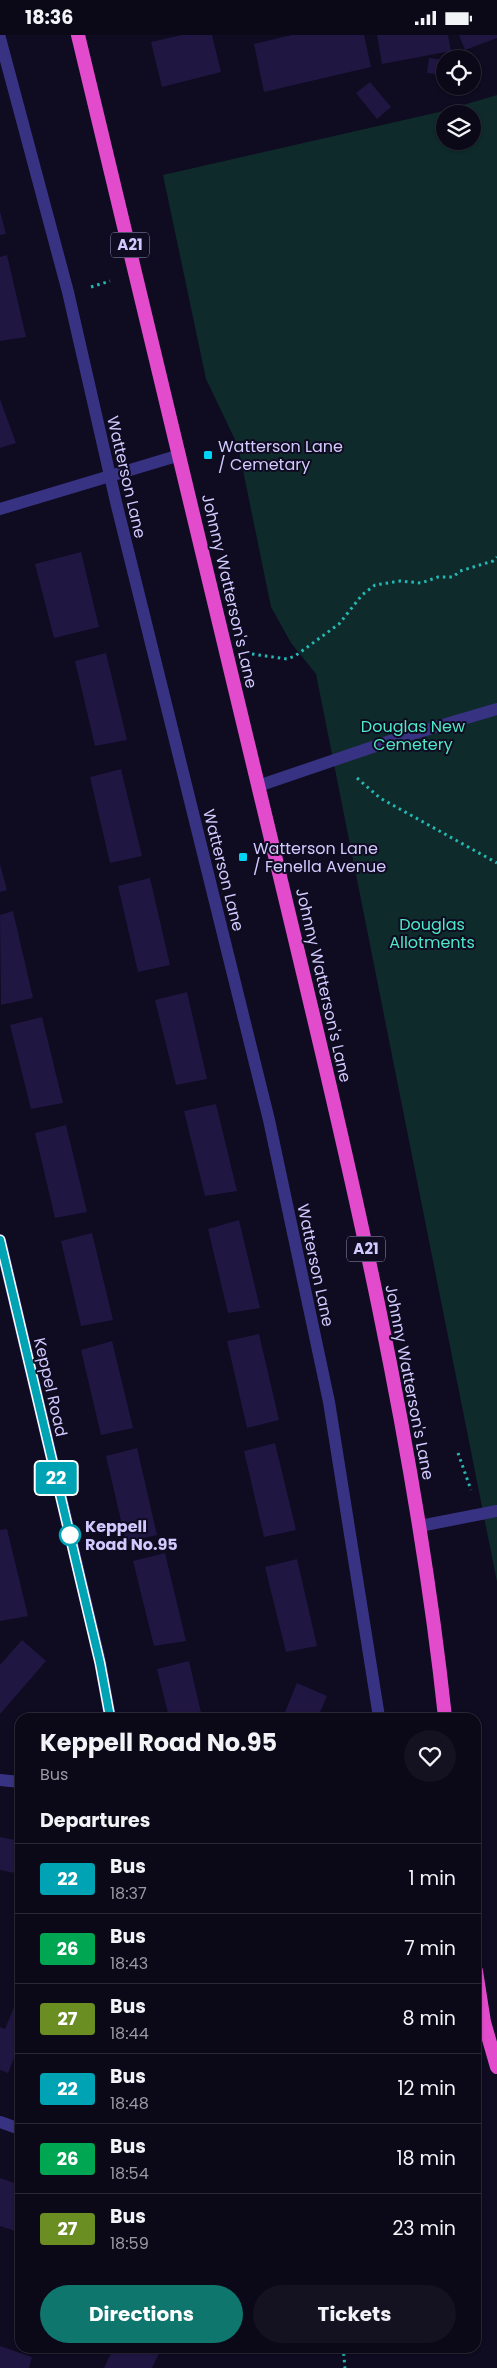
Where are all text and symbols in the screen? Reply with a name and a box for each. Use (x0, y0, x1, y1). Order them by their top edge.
text: 18:36 (25, 4, 73, 31)
map controls (436, 50, 481, 150)
button: locate (436, 50, 481, 95)
button: layers (436, 105, 481, 150)
road number: A21 (111, 233, 149, 257)
street label: Watterson Lane (101, 414, 152, 541)
place label: Watterson Lane / Cemetary (218, 435, 343, 476)
marker: Watterson Lane / Cemetary (202, 449, 214, 461)
street label: Johnny Watterson's Lane (196, 492, 263, 691)
park label: Douglas New Cemetery (361, 715, 465, 756)
street label: Watterson Lane (197, 807, 250, 934)
place label: Watterson Lane / Fenella Avenue (253, 837, 386, 878)
marker: Watterson Lane / Fenella Avenue (237, 851, 249, 863)
street label: Johnny Watterson's Lane (290, 886, 357, 1085)
park label: Douglas Allotments (389, 913, 475, 954)
street label: Watterson Lane (291, 1202, 340, 1329)
road number: A21 (347, 1237, 385, 1261)
street label: Johnny Watterson's Lane (379, 1282, 440, 1482)
street label: Keppel Road (28, 1335, 73, 1439)
line badge: 22 (34, 1462, 78, 1494)
text: 22 (46, 1465, 66, 1490)
place label: Keppell Road No.95 (85, 1515, 178, 1556)
marker: Keppell Road No.95 (59, 1524, 81, 1546)
text: Keppell Road No.95 (40, 1726, 277, 1759)
button: heart (404, 1730, 456, 1782)
text: Bus (40, 1763, 68, 1786)
text: Departures (40, 1807, 150, 1834)
text: Bus (110, 1853, 146, 1880)
text: 1 min (408, 1865, 456, 1892)
text: 22 (57, 1866, 78, 1891)
text: 18:37 (110, 1882, 147, 1905)
text: Bus (110, 1923, 146, 1950)
text: 7 min (404, 1935, 456, 1962)
text: 26 (57, 1936, 78, 1961)
text: 18:43 (110, 1952, 148, 1975)
text: Bus (110, 1993, 146, 2020)
text: 8 min (403, 2005, 456, 2032)
text: 27 (58, 2006, 77, 2031)
text: 18:44 (110, 2022, 149, 2045)
text: Bus (110, 2063, 146, 2090)
text: 12 min (398, 2075, 456, 2102)
text: 22 (57, 2076, 78, 2101)
text: 18:48 (110, 2092, 149, 2115)
text: Bus (110, 2133, 146, 2160)
text: 18 min (396, 2145, 456, 2172)
text: 26 (57, 2146, 78, 2171)
text: 18:54 (110, 2162, 149, 2185)
text: Bus (110, 2203, 146, 2230)
text: 23 min (392, 2215, 456, 2242)
text: 27 (58, 2216, 77, 2241)
text: 18:59 (110, 2232, 149, 2255)
button: Directions (40, 2285, 243, 2343)
button: Tickets (253, 2285, 456, 2343)

